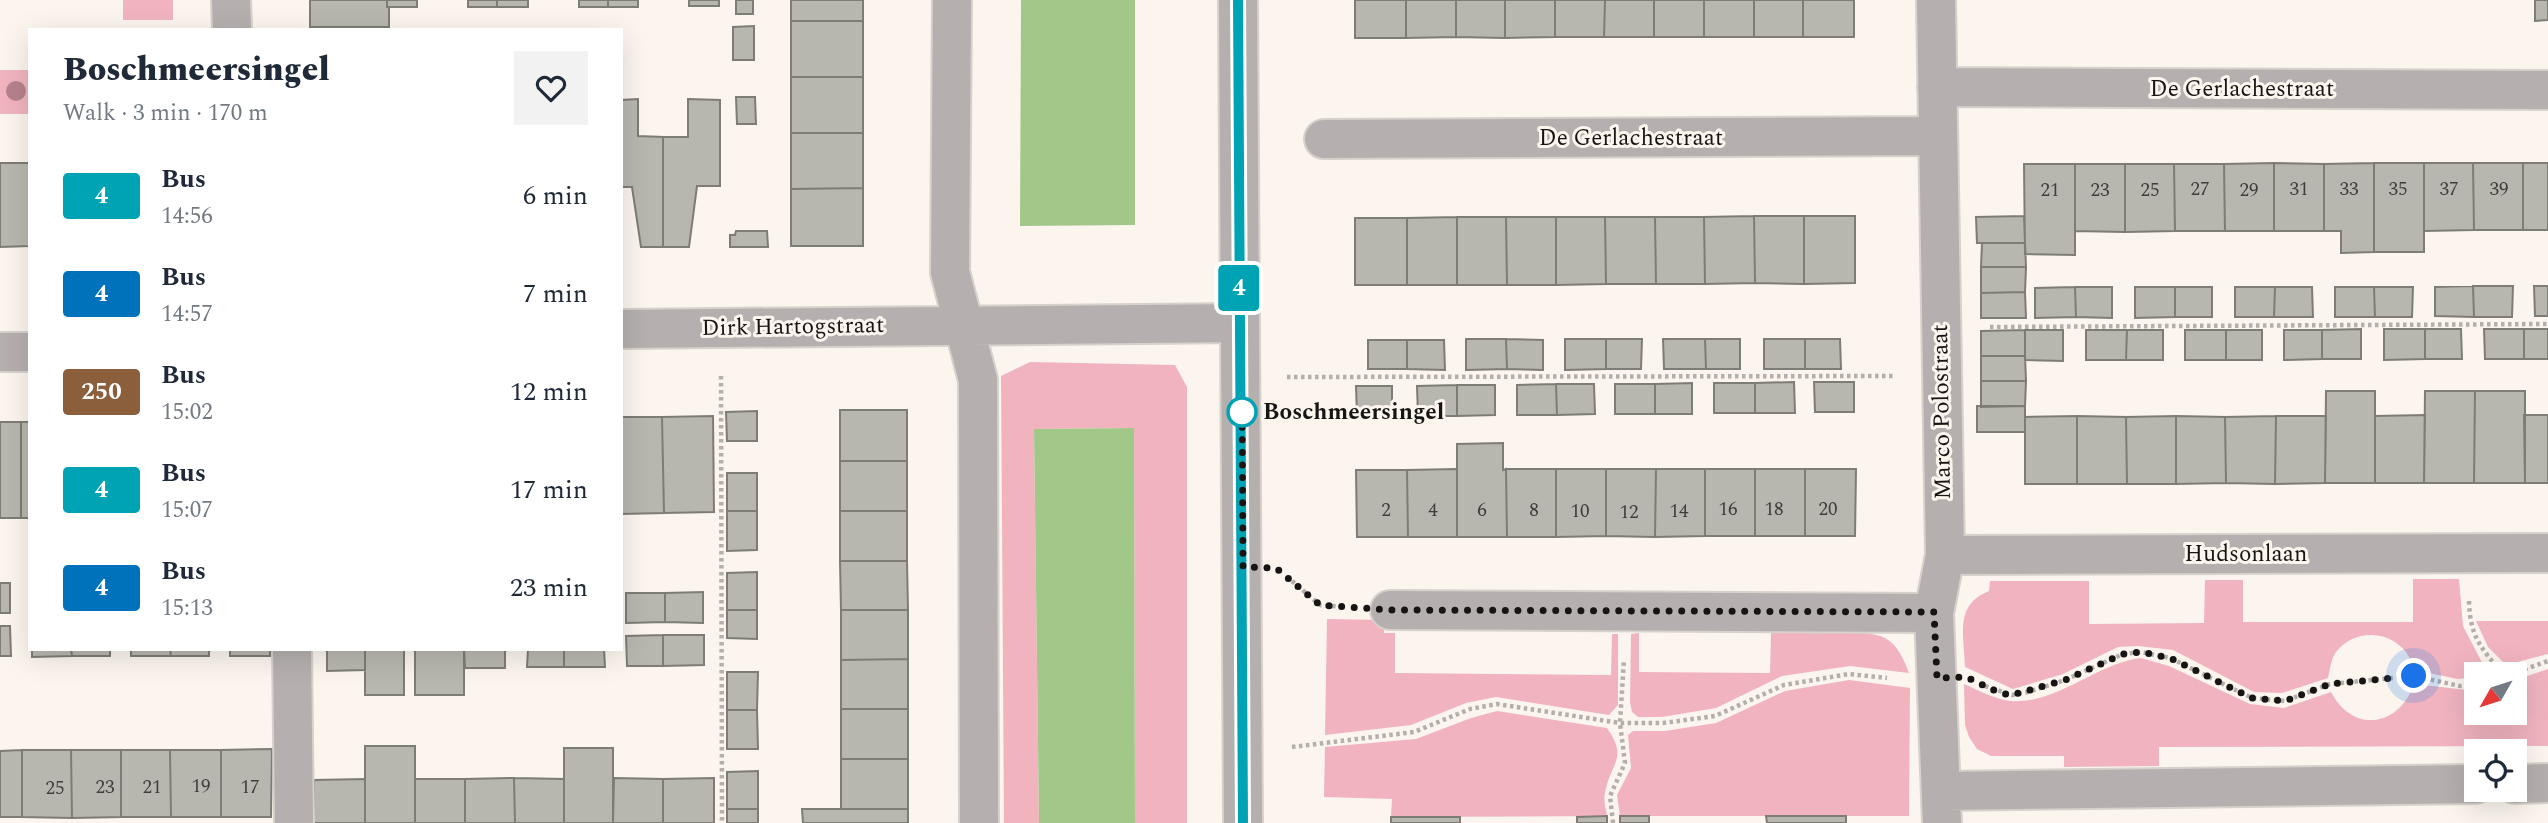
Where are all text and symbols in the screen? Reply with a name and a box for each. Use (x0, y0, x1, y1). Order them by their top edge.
text: Boschmeersingel (63, 45, 330, 95)
button: heart (514, 51, 588, 125)
street label: De Gerlachestraat (2150, 72, 2334, 107)
text: Walk · 3 min · 170 m (63, 96, 268, 131)
street label: De Gerlachestraat (1539, 121, 1723, 156)
text: Bus (161, 159, 206, 199)
house number: 27 (2190, 175, 2210, 204)
house number: 31 (2289, 175, 2309, 204)
house number: 33 (2339, 175, 2359, 204)
house number: 35 (2388, 175, 2408, 204)
house number: 37 (2439, 175, 2459, 204)
house number: 39 (2489, 175, 2509, 204)
text: 6 min (523, 176, 588, 216)
house number: 21 (2040, 176, 2060, 205)
house number: 23 (2090, 176, 2110, 205)
house number: 25 (2140, 176, 2160, 205)
house number: 29 (2239, 176, 2259, 205)
text: 4 (95, 178, 108, 214)
text: 14:56 (161, 199, 213, 234)
text: Bus (161, 257, 206, 297)
line badge: 4 (1216, 265, 1262, 311)
text: 4 (1232, 270, 1246, 306)
text: 7 min (523, 274, 588, 314)
text: 4 (95, 276, 108, 312)
text: 14:57 (161, 297, 213, 332)
street label: Dirk Hartogstraat (701, 308, 885, 346)
street label: Marco Polostraat (1923, 324, 1961, 500)
text: Bus (161, 355, 206, 395)
text: 12 min (510, 372, 588, 412)
text: 250 (81, 374, 122, 410)
text: 15:02 (161, 395, 213, 430)
place label: Boschmeersingel (1263, 395, 1444, 430)
marker: Boschmeersingel (1227, 397, 1257, 427)
text: Bus (161, 453, 206, 493)
text: 17 min (510, 470, 588, 510)
text: 4 (95, 472, 108, 508)
text: 15:07 (161, 493, 213, 528)
house number: 16 (1718, 495, 1738, 524)
house number: 18 (1764, 495, 1784, 524)
house number: 20 (1818, 495, 1838, 524)
house number: 2 (1381, 496, 1391, 525)
house number: 4 (1428, 496, 1438, 525)
house number: 6 (1477, 496, 1487, 525)
house number: 8 (1529, 496, 1539, 525)
house number: 10 (1570, 497, 1590, 526)
house number: 14 (1669, 497, 1689, 526)
house number: 12 (1619, 498, 1639, 527)
street label: Hudsonlaan (2185, 537, 2307, 572)
text: Bus (161, 551, 206, 591)
text: 23 min (510, 568, 588, 608)
text: 4 (95, 570, 108, 606)
text: 15:13 (161, 591, 213, 626)
your location (2396, 658, 2431, 693)
north arrow (2464, 662, 2527, 724)
map controls (2464, 662, 2527, 802)
button: locate (2464, 739, 2527, 802)
house number: 19 (191, 772, 211, 801)
house number: 23 (95, 773, 115, 802)
house number: 21 (142, 773, 162, 802)
house number: 17 (240, 773, 260, 802)
house number: 25 (45, 774, 65, 803)

